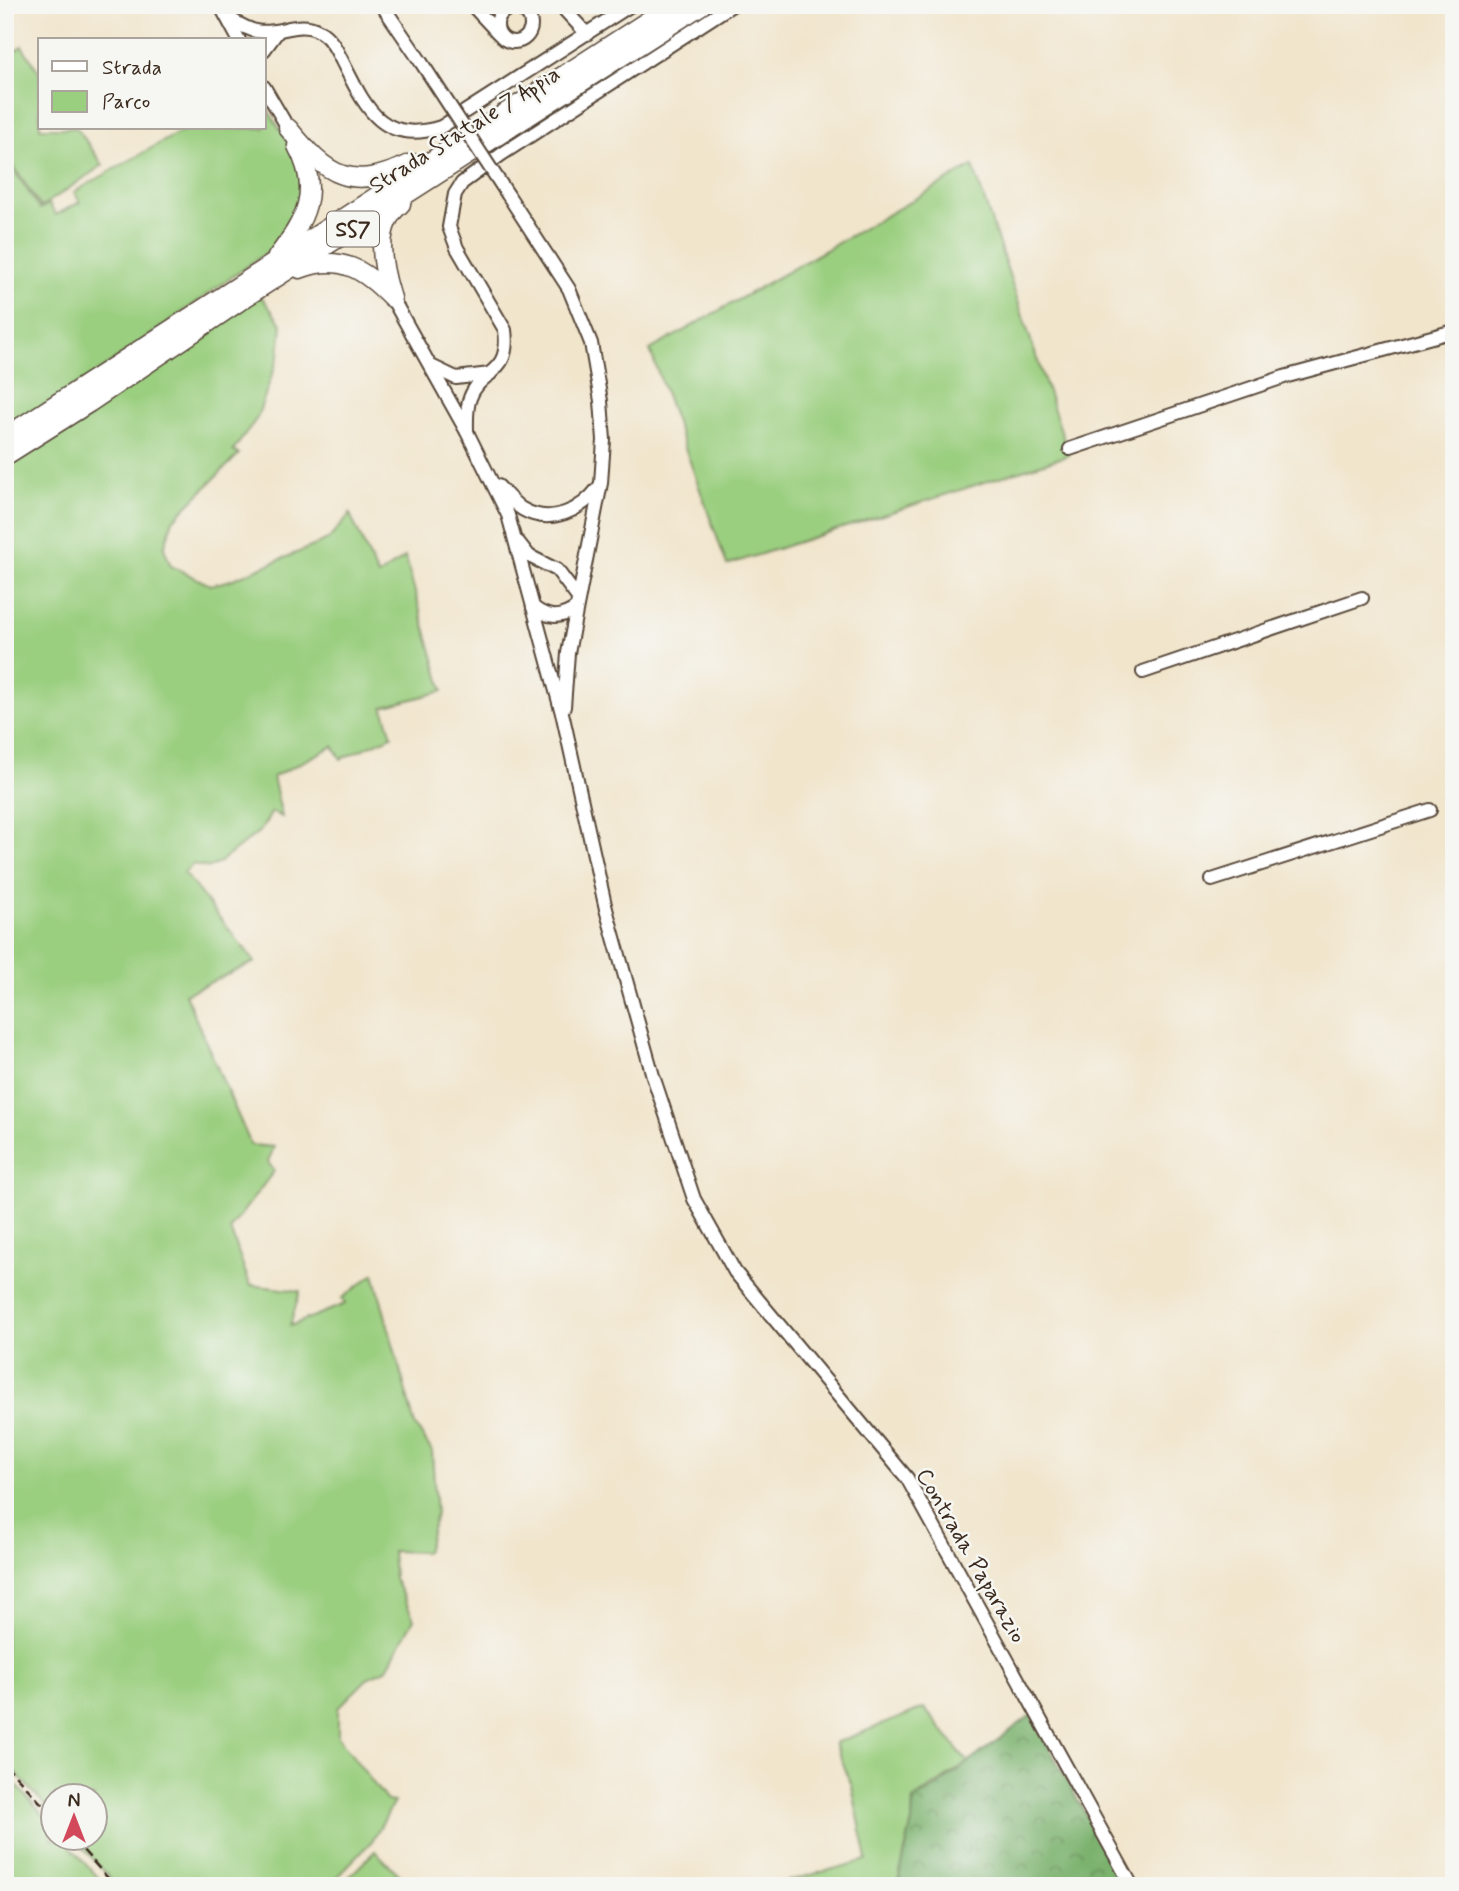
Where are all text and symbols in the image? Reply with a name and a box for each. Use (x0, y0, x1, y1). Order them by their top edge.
legend (38, 38, 266, 130)
text: Strada (102, 54, 162, 82)
street label: Strada Statale 7 Appia (364, 60, 567, 203)
text: Parco (102, 88, 150, 116)
road number: SS7 (327, 212, 379, 246)
street label: Contrada Paparazio (908, 1463, 1032, 1649)
north arrow (38, 1783, 108, 1853)
text: N (68, 1789, 80, 1814)

